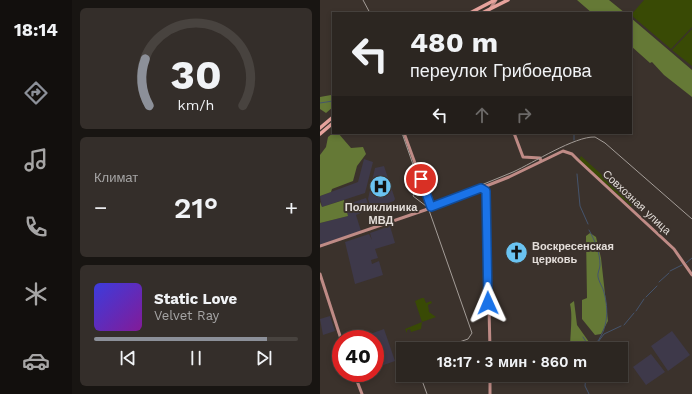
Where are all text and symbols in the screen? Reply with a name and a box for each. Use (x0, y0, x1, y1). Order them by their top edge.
text: 18:14 (14, 19, 58, 40)
text: 480 m (410, 26, 498, 59)
icon: left (344, 28, 396, 80)
text: 30 (170, 50, 222, 99)
text: переулок Грибоедова (410, 60, 592, 81)
icon: directions (22, 79, 50, 107)
text: km/h (178, 97, 214, 113)
icon: left (429, 104, 451, 126)
icon: ahead (471, 104, 493, 126)
icon: right (513, 104, 535, 126)
icon: music (22, 146, 50, 174)
pin (404, 162, 438, 196)
street label: Совхозная улица (600, 167, 674, 238)
icon: arrive (410, 168, 432, 190)
text: Климат (94, 170, 138, 185)
hospital icon: Поликлиника МВД (368, 174, 394, 200)
text: 21° (174, 190, 218, 225)
text: − (94, 195, 107, 220)
text: + (285, 195, 298, 220)
place label: Поликлиника МВД (345, 201, 418, 227)
icon: phone (22, 213, 50, 241)
church icon: Воскресенская церковь (503, 239, 529, 265)
place label: Воскресенская церковь (532, 240, 614, 266)
icon: climate (22, 280, 50, 308)
position arrow (467, 282, 509, 324)
text: Static Love (154, 290, 237, 308)
text: Velvet Ray (154, 308, 219, 323)
speed limit sign: 40 (332, 330, 384, 382)
icon: car (22, 347, 50, 375)
icon: previous (117, 347, 139, 369)
icon: pause (185, 347, 207, 369)
icon: next (253, 347, 275, 369)
text: 18:17 · 3 мин · 860 m (437, 353, 587, 371)

